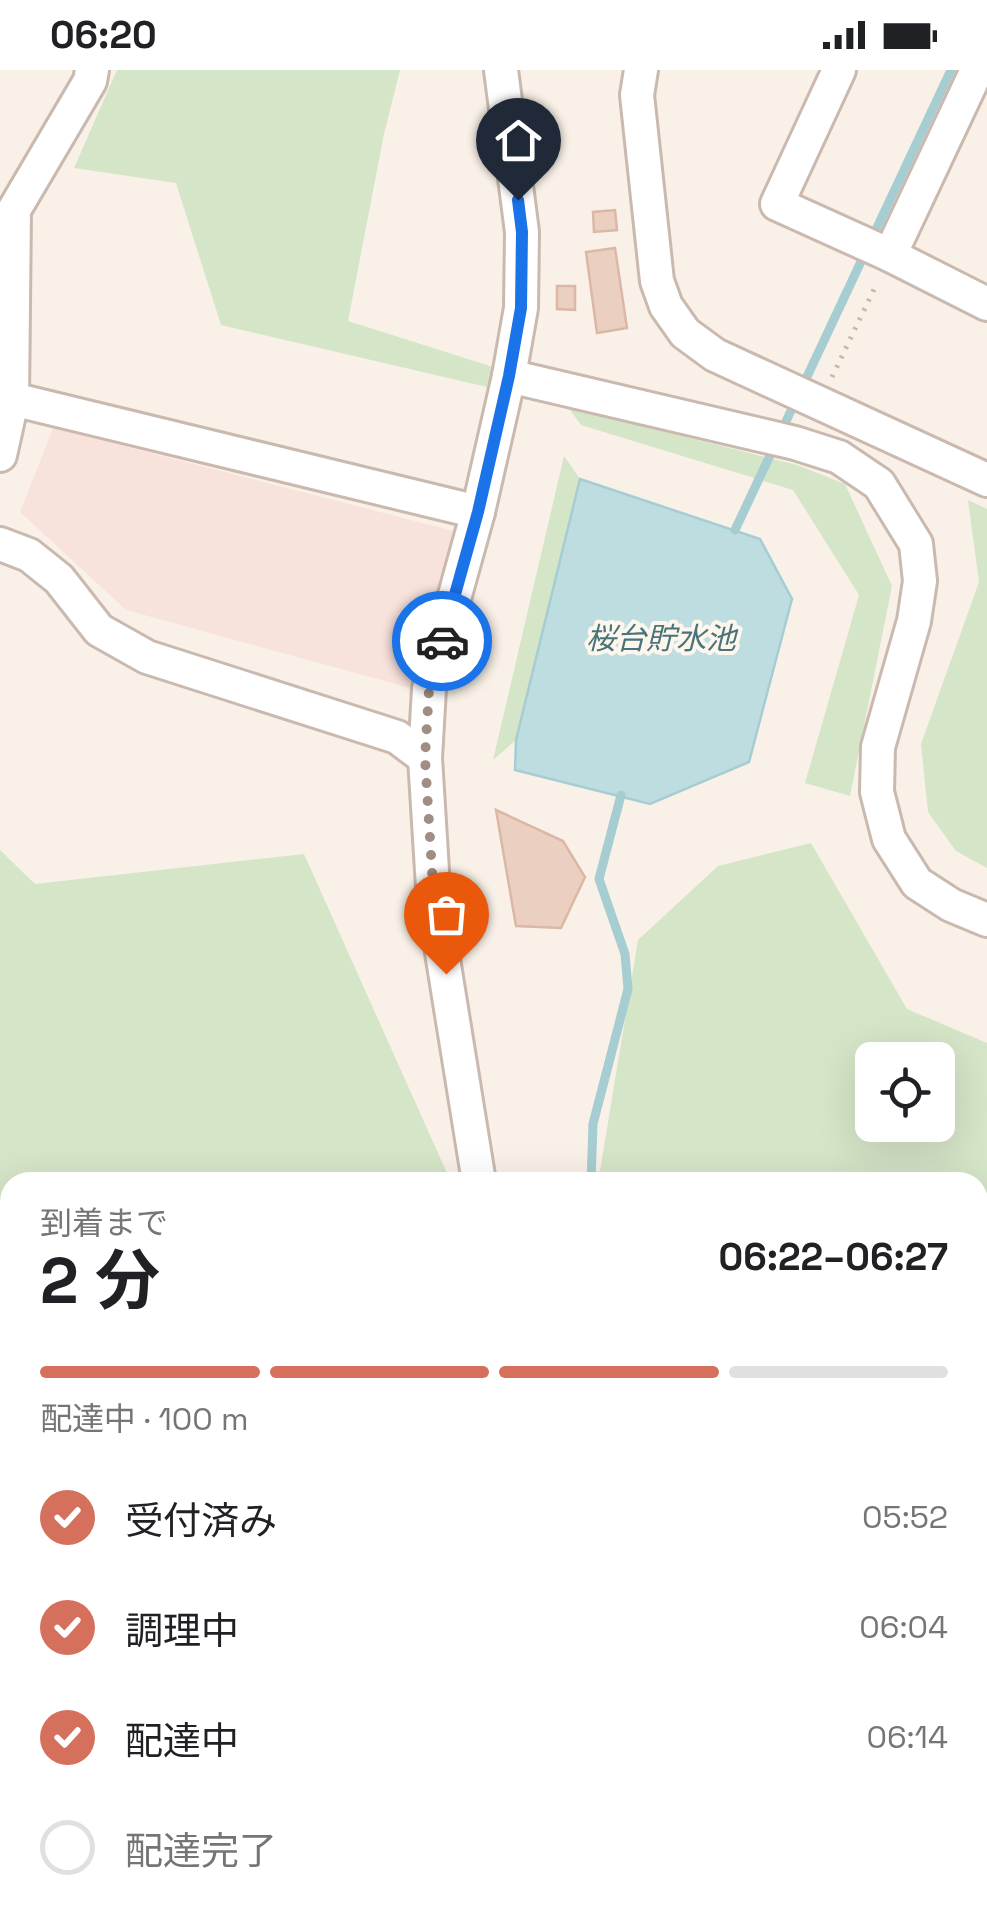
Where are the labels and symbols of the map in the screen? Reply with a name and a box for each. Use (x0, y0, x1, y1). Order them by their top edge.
pin (476, 98, 561, 201)
courier (392, 591, 492, 691)
water label: 桜台貯水池 (586, 619, 739, 658)
pin (404, 872, 489, 975)

